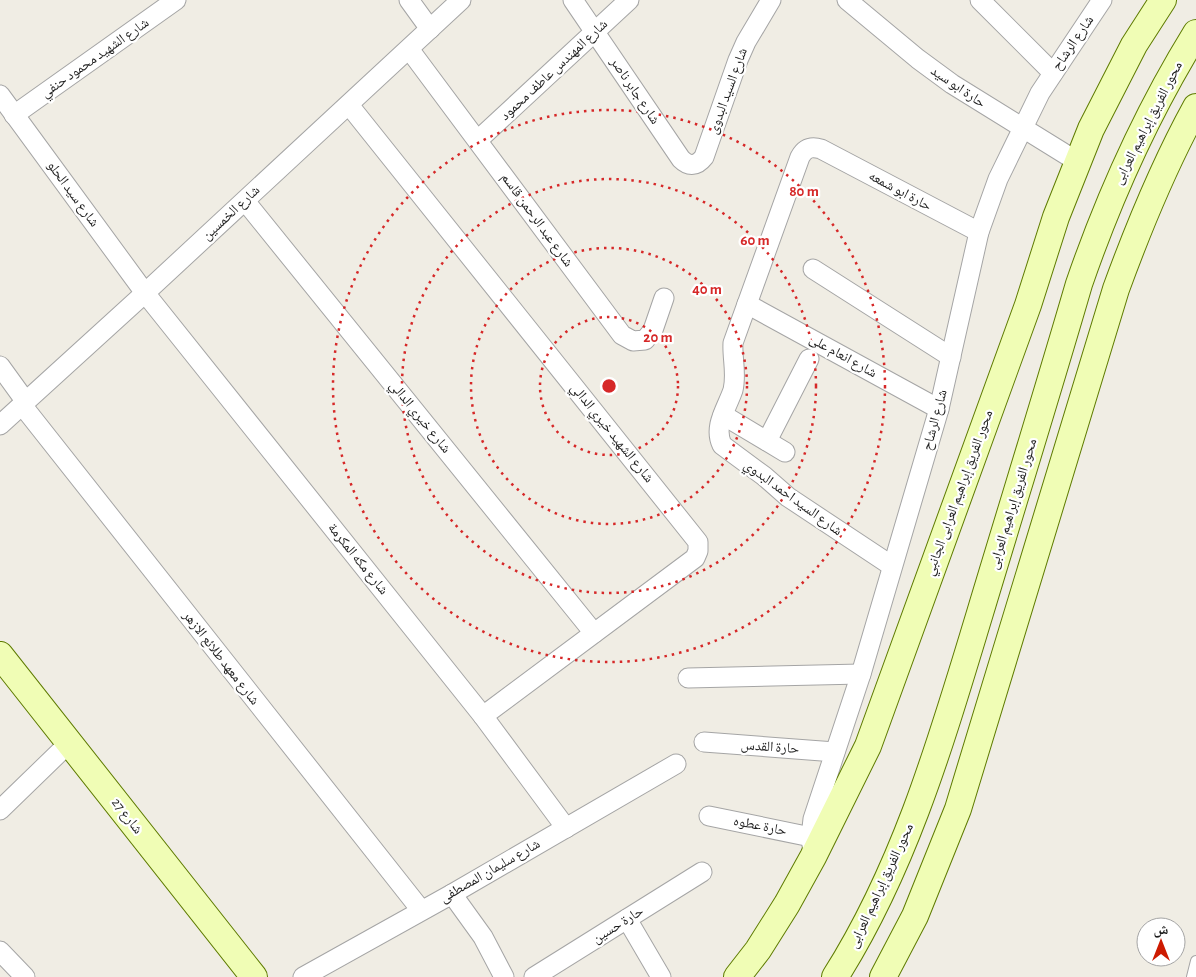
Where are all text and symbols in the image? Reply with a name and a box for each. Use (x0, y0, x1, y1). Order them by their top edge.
street label: شارع الرشاح (1050, 13, 1098, 74)
street label: شارع الشهيد محمود حنفي (39, 16, 153, 103)
street label: شارع المهندس عاطف محمود (498, 17, 612, 125)
street label: شارع السيد البدوى (706, 46, 752, 137)
street label: شارع جابر ناصر (605, 54, 662, 128)
street label: محور الفريق إبراهيم العرابى (1111, 59, 1187, 188)
street label: حارة ابو سيد (927, 64, 988, 111)
street label: شارع سيد الحلو (43, 158, 102, 231)
street label: حارة ابو شمعه (866, 169, 934, 214)
street label: شارع عبد الرحمن قاسم (497, 170, 576, 271)
street label: شارع الخمسين (200, 183, 264, 244)
text: 80 m (789, 184, 819, 199)
text: 60 m (740, 233, 770, 248)
text: 40 m (692, 282, 722, 297)
text: 20 m (643, 330, 673, 345)
street label: شارع انعام على (806, 332, 879, 382)
centre of rings (600, 377, 618, 395)
street label: شارع خيري الدالي (384, 378, 453, 458)
street label: شارع الشهيد خيري الدالي (565, 381, 656, 488)
street label: شارع الرشاح (920, 388, 952, 453)
street label: محور الفريق إبراهيم العرابى الجانبي (922, 408, 999, 579)
street label: محور الفريق إبراهيم العرابى (986, 437, 1041, 572)
street label: شارع السيد احمد البدوي (739, 458, 845, 541)
street label: شارع مكه المكرمة (324, 521, 391, 599)
street label: شارع معهد طلائع الازهر (178, 608, 262, 709)
street label: حارة القدس (740, 738, 800, 757)
street label: شارع 27 (107, 795, 145, 838)
street label: حارة عطوه (732, 814, 788, 839)
street label: محور الفريق إبراهيم العرابى (846, 821, 918, 951)
street label: شارع سليمان المصطفى (437, 837, 544, 907)
street label: حارة حسين (590, 904, 647, 947)
north arrow (1136, 917, 1186, 967)
text: ش (1154, 923, 1169, 938)

